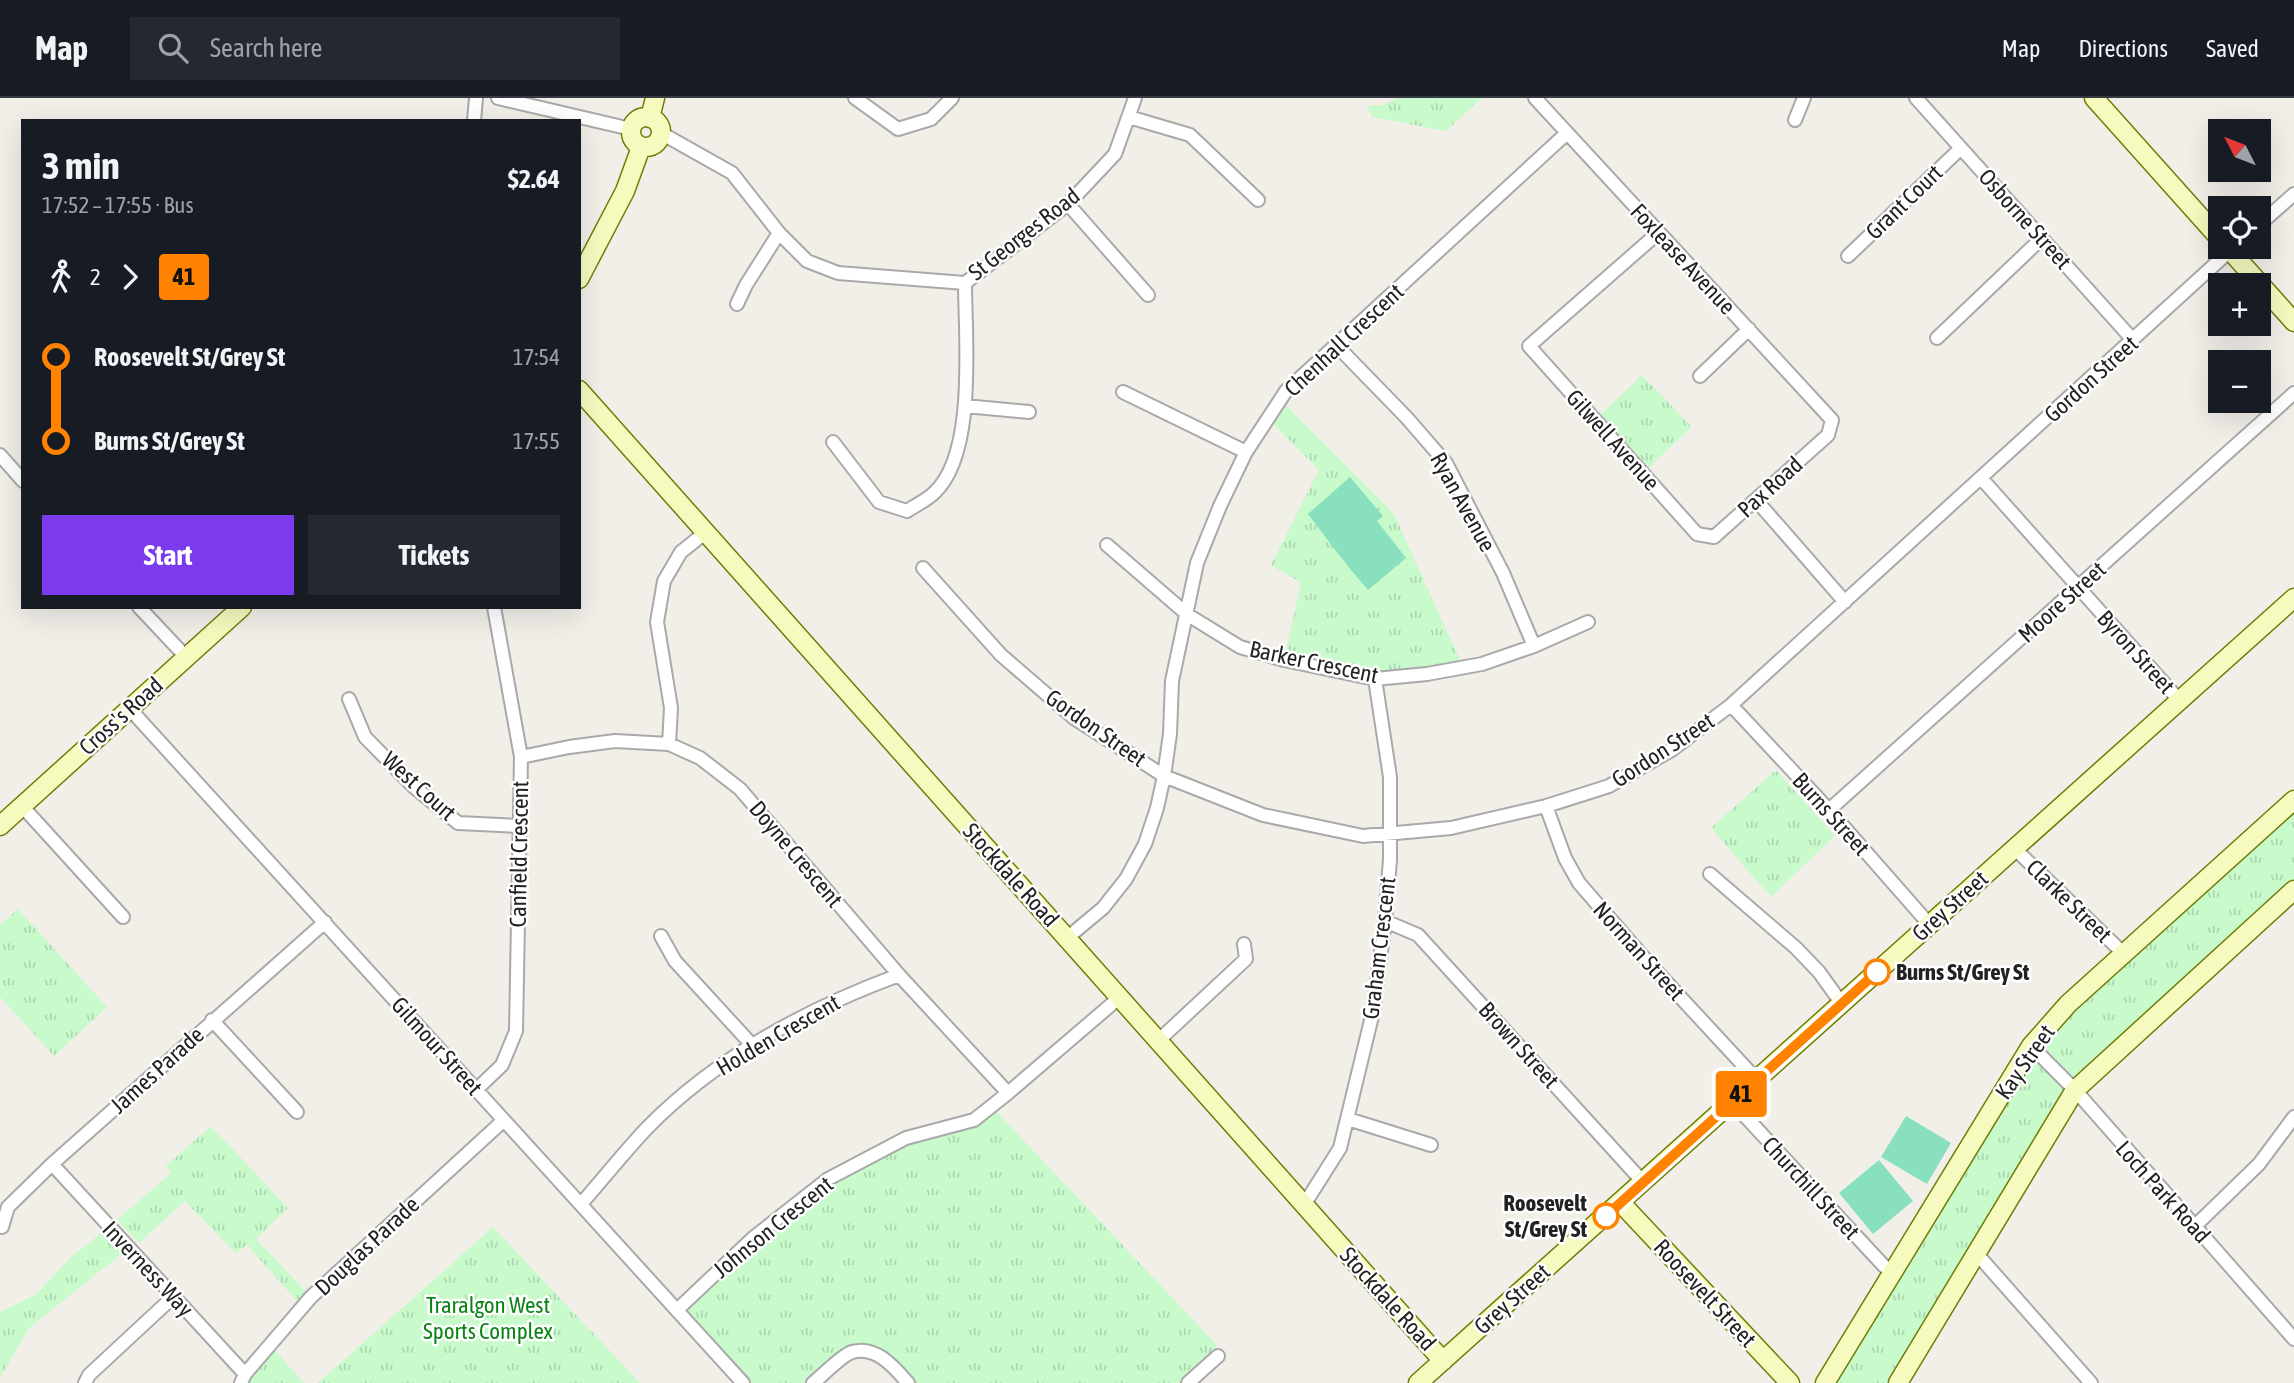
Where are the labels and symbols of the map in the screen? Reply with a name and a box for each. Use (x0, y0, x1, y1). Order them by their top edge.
north arrow (2208, 119, 2272, 182)
street label: Grant Court (1861, 159, 1947, 245)
street label: Osborne Street (1973, 164, 2077, 274)
street label: St Georges Road (963, 183, 1085, 285)
street label: Foxlease Avenue (1625, 199, 1741, 319)
street label: Chenhall Crescent (1279, 278, 1409, 402)
street label: Gordon Street (2039, 330, 2143, 428)
street label: Gilwell Avenue (1561, 384, 1665, 496)
street label: Ryan Avenue (1425, 448, 1501, 556)
street label: Pax Road (1732, 451, 1808, 523)
street label: Moore Street (2013, 556, 2111, 648)
street label: Byron Street (2092, 605, 2180, 699)
street label: Barker Crescent (1247, 636, 1381, 688)
street label: Cross's Road (74, 672, 168, 760)
street label: Gordon Street (1041, 684, 1151, 772)
street label: Gordon Street (1607, 707, 1719, 793)
street label: West Court (377, 746, 461, 826)
street label: Burns Street (1787, 768, 1875, 860)
street label: Canfield Crescent (505, 780, 533, 928)
street label: Doyne Crescent (744, 796, 848, 912)
street label: Stockdale Road (958, 818, 1064, 932)
street label: Clarke Street (2021, 854, 2117, 948)
street label: Grey Street (1907, 865, 1993, 947)
street label: Graham Crescent (1357, 875, 1401, 1021)
street label: Norman Street (1588, 897, 1690, 1005)
marker: Burns St/Grey St (1864, 959, 1890, 985)
place label: Burns St/Grey St (1896, 959, 2030, 985)
street label: Holden Crescent (712, 989, 844, 1081)
street label: Gilmour Street (386, 992, 488, 1100)
street label: Brown Street (1474, 997, 1564, 1093)
street label: Kay Street (1990, 1020, 2060, 1104)
street label: James Parade (105, 1021, 209, 1119)
line badge: 41 (1710, 1071, 1772, 1117)
street label: Churchill Street (1757, 1132, 1865, 1244)
street label: Loch Park Road (2111, 1136, 2215, 1248)
street label: Johnson Crescent (708, 1171, 838, 1283)
place label: Roosevelt St/Grey St (1503, 1190, 1587, 1242)
street label: Douglas Parade (310, 1191, 424, 1301)
marker: Roosevelt St/Grey St (1593, 1203, 1619, 1229)
street label: Inverness Way (97, 1216, 199, 1322)
street label: Roosevelt Street (1649, 1234, 1761, 1352)
street label: Stockdale Road (1335, 1242, 1441, 1356)
street label: Grey Street (1469, 1258, 1555, 1340)
park label: Traralgon West Sports Complex (423, 1292, 553, 1344)

